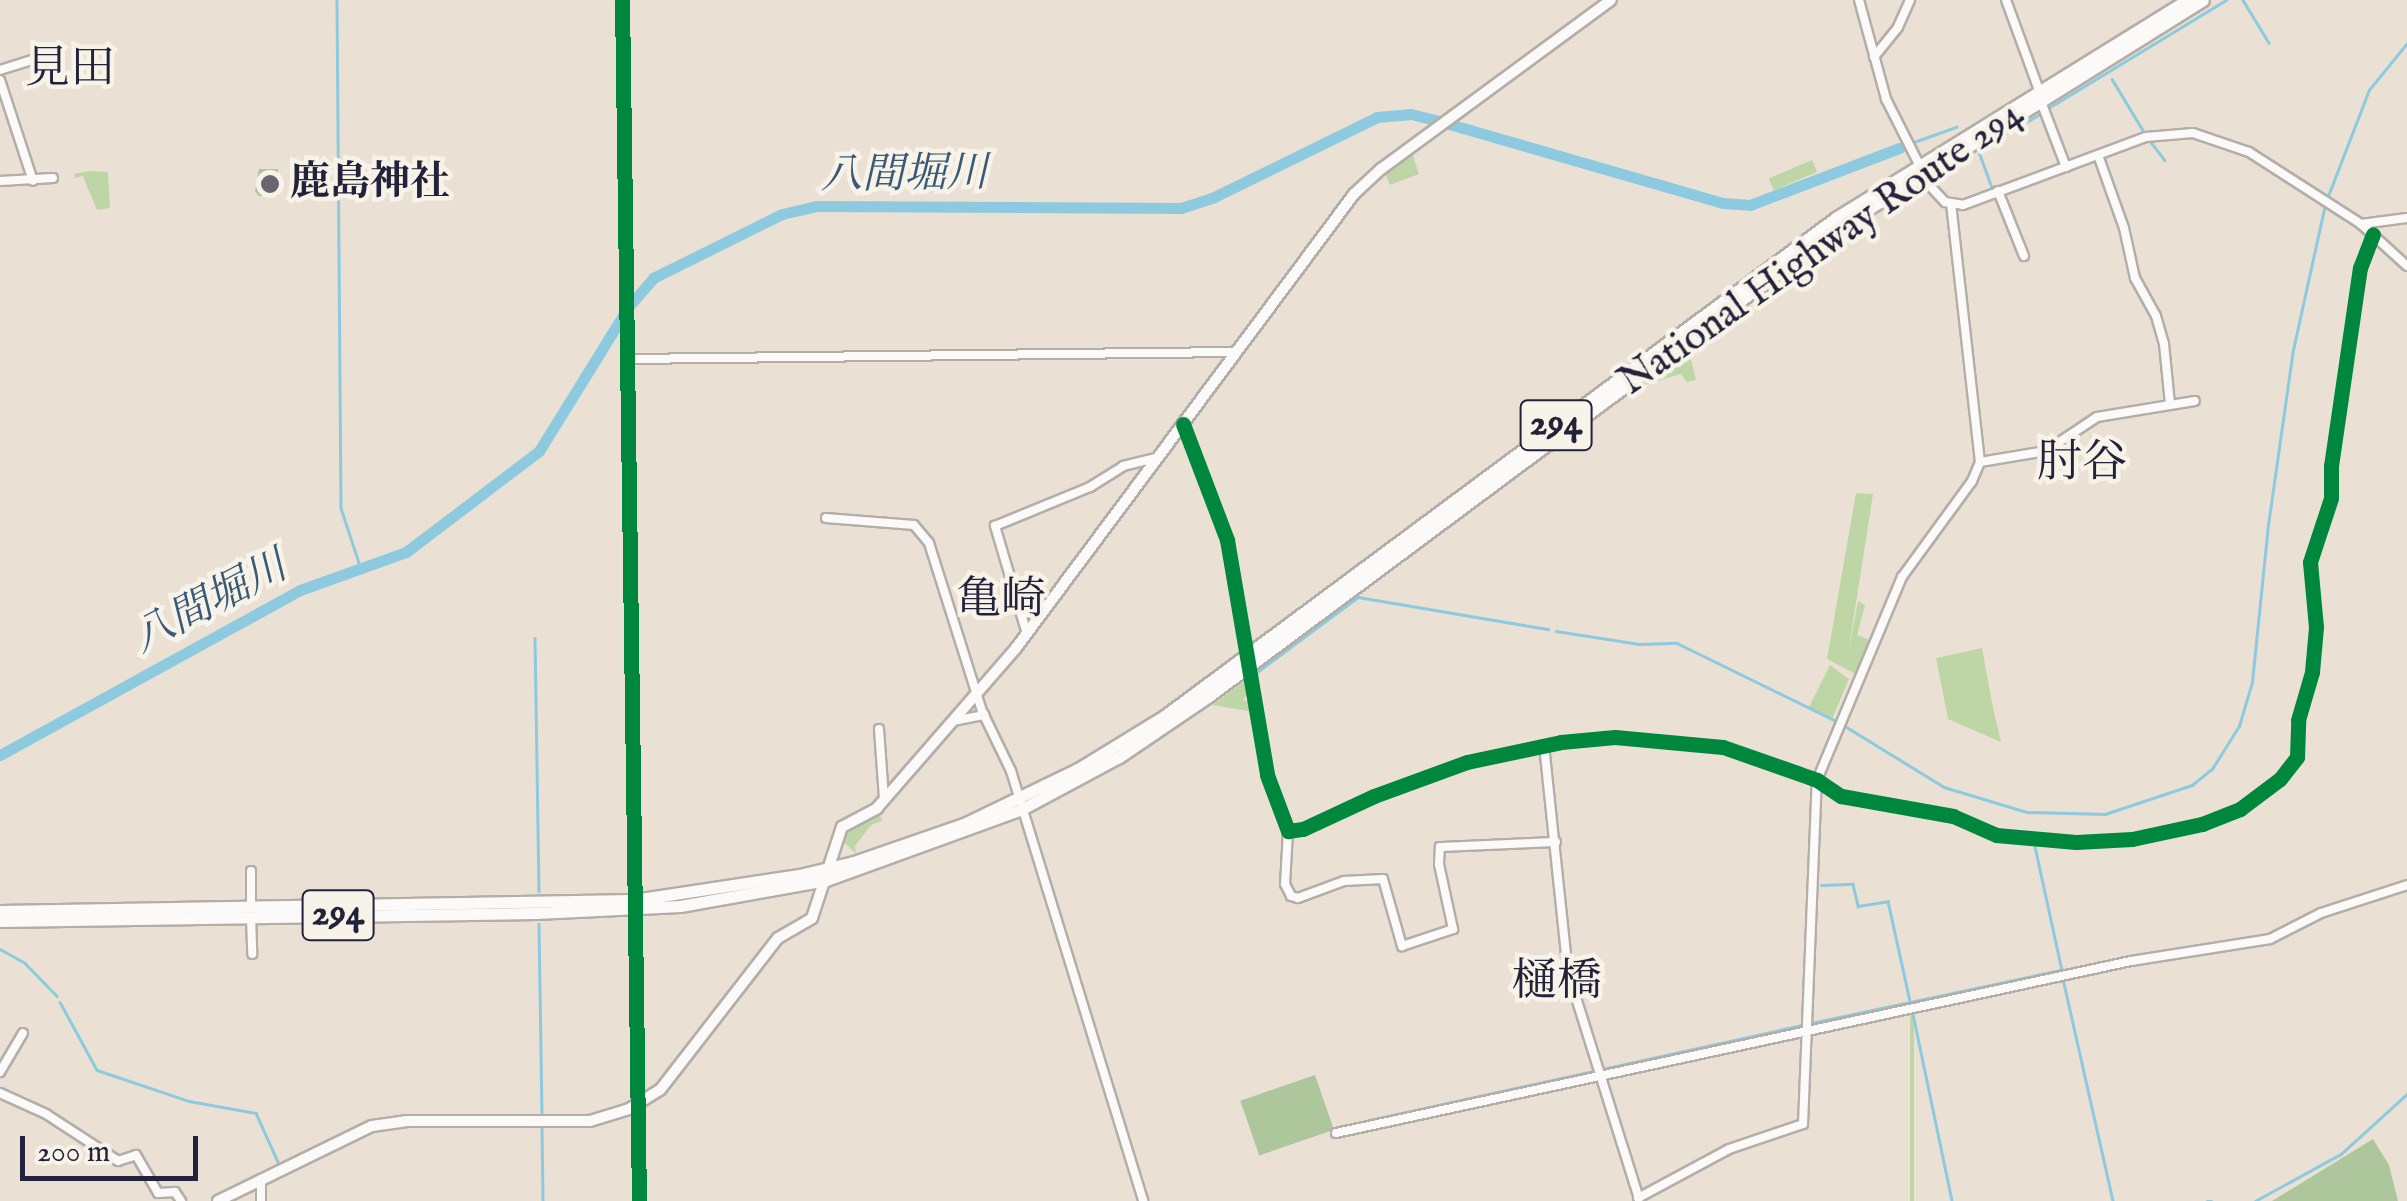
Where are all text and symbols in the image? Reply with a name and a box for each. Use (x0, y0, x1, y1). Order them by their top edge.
district label: 見田 (25, 43, 115, 97)
street label: National Highway Route 294 (1611, 91, 2033, 407)
water label: 八間堀川 (820, 149, 988, 203)
place label: 鹿島神社 (290, 160, 450, 208)
marker: 鹿島神社 (259, 173, 281, 195)
road number: 294 (1518, 392, 1594, 458)
district label: 肘谷 (2037, 437, 2127, 491)
water label: 八間堀川 (124, 542, 296, 666)
district label: 亀崎 (956, 574, 1046, 628)
road number: 294 (300, 882, 376, 948)
district label: 樋橋 (1512, 956, 1602, 1010)
scale bar (25, 1116, 202, 1178)
text: 200 m (37, 1134, 110, 1172)

